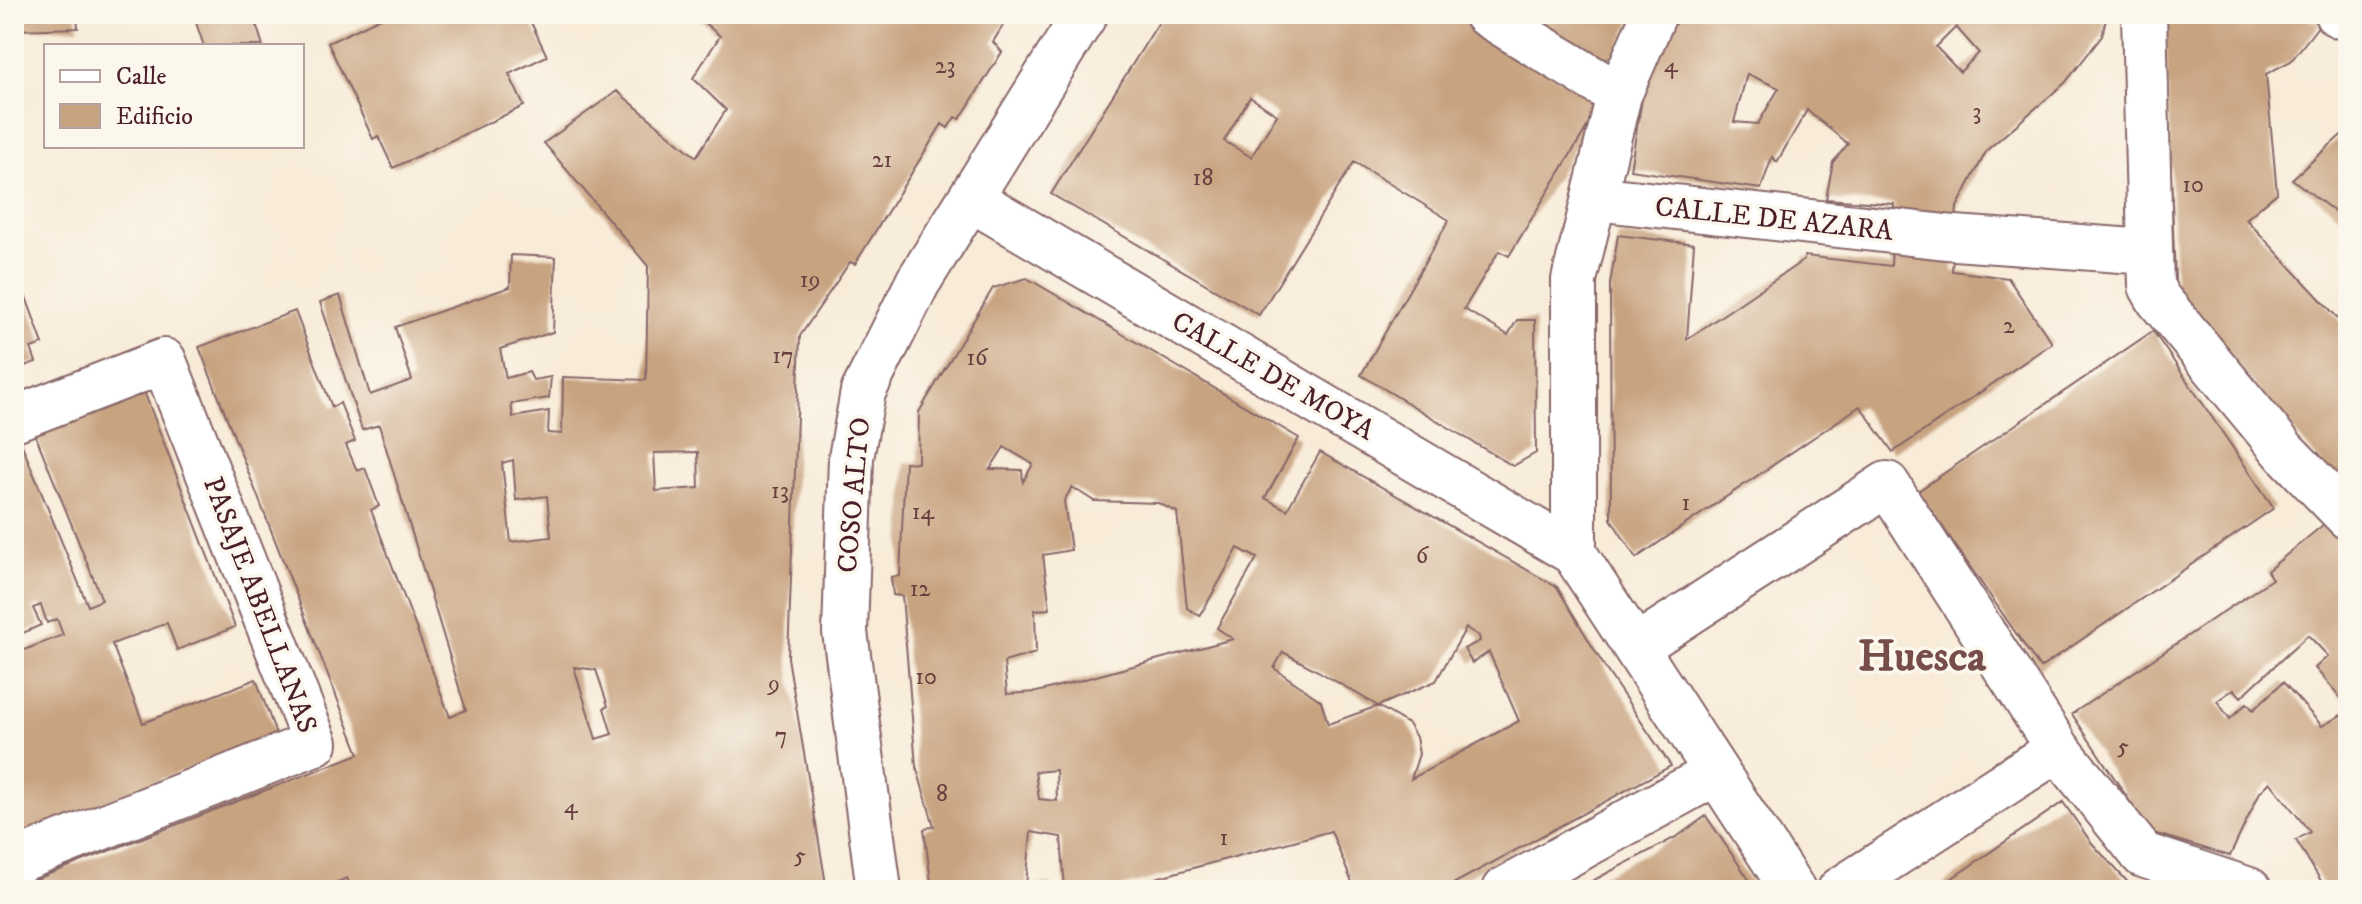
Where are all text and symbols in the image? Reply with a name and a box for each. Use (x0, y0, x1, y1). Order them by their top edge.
legend (44, 44, 304, 148)
house number: 4 (1664, 50, 1679, 80)
house number: 23 (935, 51, 955, 81)
text: Calle (116, 62, 166, 92)
house number: 3 (1973, 97, 1981, 127)
text: Edificio (116, 102, 193, 132)
house number: 21 (872, 145, 892, 175)
house number: 18 (1193, 163, 1213, 193)
house number: 10 (2182, 170, 2204, 200)
street label: CALLE DE AZARA (1653, 189, 1896, 249)
house number: 19 (800, 265, 820, 295)
street label: CALLE DE MOYA (1165, 304, 1382, 449)
house number: 2 (2003, 311, 2015, 341)
house number: 17 (772, 341, 794, 371)
house number: 16 (966, 343, 989, 373)
street label: COSO ALTO (830, 416, 878, 574)
street label: PASAJE ABELLANAS (195, 472, 325, 738)
house number: 13 (771, 476, 789, 506)
house number: 1 (1682, 488, 1690, 518)
house number: 14 (912, 497, 935, 527)
house number: 6 (1416, 541, 1430, 571)
house number: 12 (910, 574, 931, 604)
district label: Huesca (1858, 630, 1987, 685)
house number: 10 (915, 662, 937, 692)
house number: 9 (767, 669, 780, 699)
house number: 7 (775, 721, 787, 751)
house number: 5 (2117, 732, 2129, 762)
house number: 8 (936, 779, 948, 809)
house number: 4 (564, 791, 579, 821)
house number: 1 (1220, 823, 1228, 853)
house number: 5 (794, 841, 806, 871)

